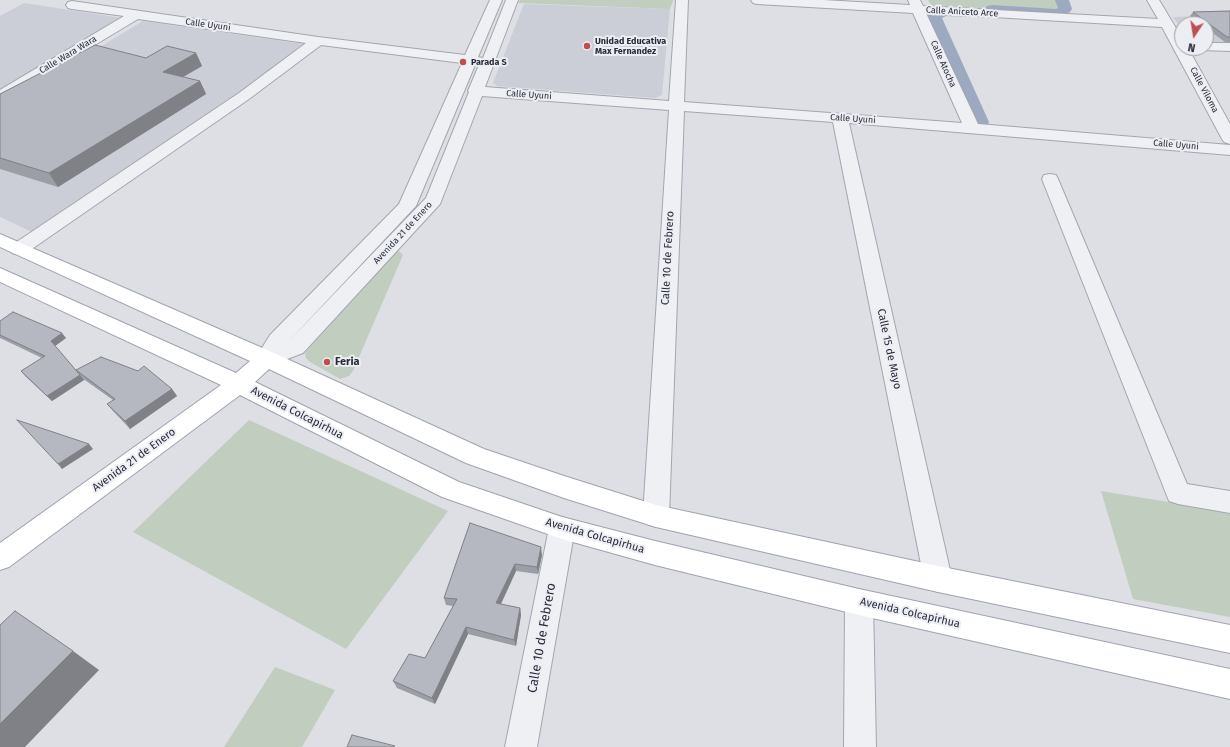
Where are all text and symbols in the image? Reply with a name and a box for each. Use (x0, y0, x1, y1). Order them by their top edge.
street label: Calle Aniceto Arce (926, 5, 998, 19)
street label: Calle Uyuni (185, 16, 231, 34)
north arrow (1174, 16, 1214, 56)
street label: Calle Wara Wara (37, 34, 99, 76)
place label: Unidad Educativa Max Fernandez (595, 36, 666, 57)
street label: Calle Atocha (928, 39, 958, 89)
text: N (1187, 40, 1197, 54)
marker: Unidad Educativa Max Fernandez (582, 41, 592, 51)
marker: Parada S (458, 57, 468, 67)
place label: Parada S (471, 57, 507, 67)
street label: Calle Viloma (1187, 65, 1221, 115)
street label: Calle Uyuni (506, 88, 552, 102)
street label: Calle Uyuni (830, 112, 876, 126)
street label: Calle Uyuni (1153, 138, 1199, 152)
street label: Avenida 21 de Enero (371, 200, 435, 266)
street label: Calle 10 de Febrero (659, 211, 677, 305)
street label: Calle 15 de Mayo (874, 307, 904, 391)
place label: Feria (335, 355, 360, 369)
marker: Feria (322, 357, 332, 367)
street label: Avenida Colcapirhua (249, 384, 345, 442)
street label: Avenida 21 de Enero (90, 425, 178, 495)
street label: Avenida Colcapirhua (544, 516, 646, 556)
street label: Calle 10 de Febrero (525, 582, 559, 694)
street label: Avenida Colcapirhua (859, 595, 961, 631)

